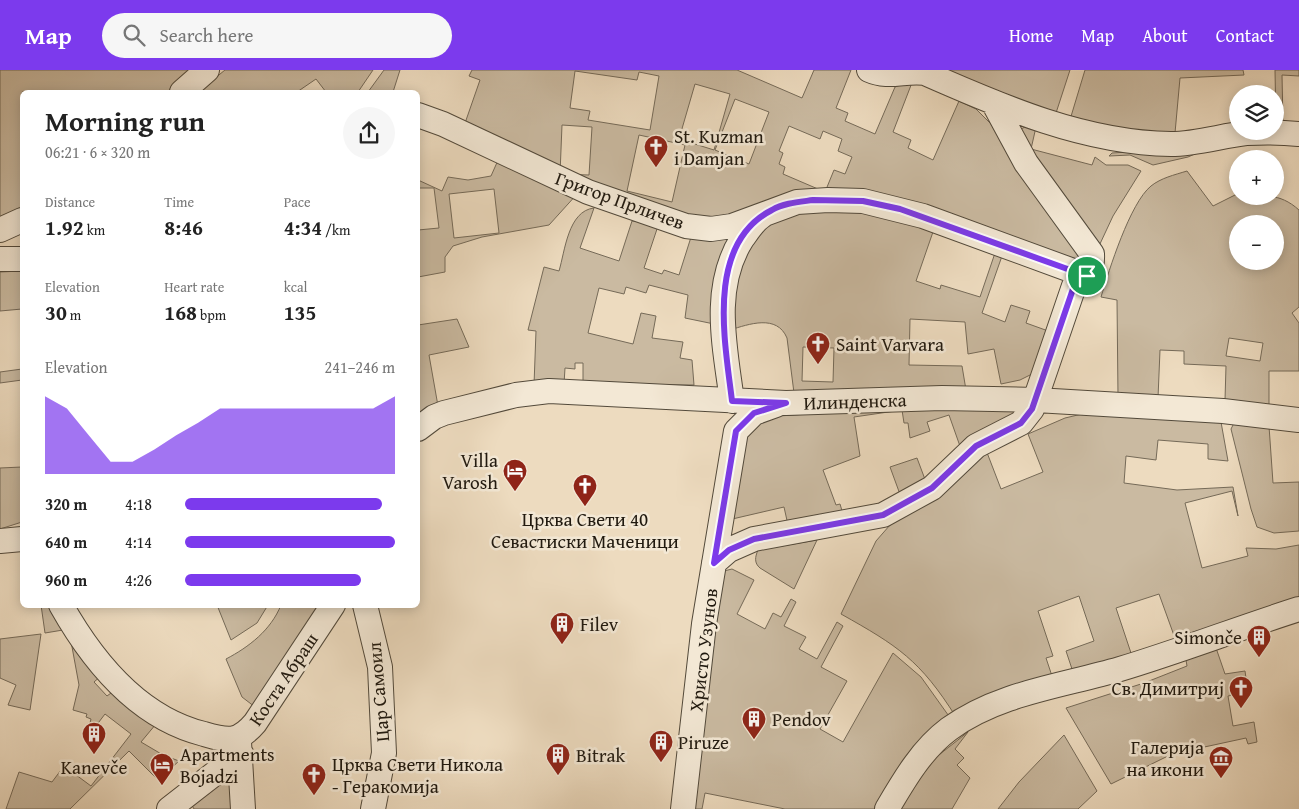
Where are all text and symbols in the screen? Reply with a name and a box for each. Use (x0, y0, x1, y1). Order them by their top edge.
search box (102, 13, 452, 58)
text: Map (25, 18, 72, 53)
icon: search (120, 21, 148, 49)
text: Search here (160, 21, 253, 49)
text: Home (1009, 22, 1053, 49)
text: Map (1081, 22, 1114, 49)
text: About (1142, 22, 1188, 49)
text: Contact (1216, 22, 1274, 49)
map controls (1229, 85, 1284, 270)
button: layers (1229, 85, 1284, 140)
text: Morning run (45, 100, 205, 141)
button: share (343, 107, 395, 159)
place label: St. Kuzman i Damjan (674, 122, 764, 172)
church icon: St. Kuzman i Damjan (643, 134, 669, 168)
text: 06:21 · 6 × 320 m (45, 140, 150, 164)
button: + (1229, 150, 1284, 205)
street label: Григор Прличев (552, 164, 688, 236)
text: Distance (45, 192, 95, 212)
text: Time (164, 192, 194, 212)
text: Pace (284, 192, 311, 212)
text: 1.92 (45, 212, 84, 243)
text: 8:46 (164, 212, 203, 243)
text: 4:34 (284, 212, 322, 243)
button: − (1229, 215, 1284, 270)
text: km (84, 220, 105, 240)
text: /km (322, 220, 350, 240)
pin (1066, 255, 1108, 297)
icon: arrive (1073, 262, 1101, 290)
text: Elevation (45, 277, 100, 297)
text: Heart rate (164, 277, 224, 297)
text: kcal (284, 277, 308, 297)
text: 30 (45, 297, 67, 328)
text: 168 (164, 297, 197, 328)
text: 135 (284, 297, 316, 328)
text: m (67, 305, 81, 325)
text: bpm (197, 305, 226, 325)
place label: Saint Varvara (836, 330, 944, 358)
church icon: Saint Varvara (805, 331, 831, 365)
text: Elevation (45, 355, 108, 379)
text: 241–246 m (325, 355, 395, 379)
street label: Илинденска (803, 385, 907, 417)
place label: Villa Varosh (442, 446, 498, 496)
hotel icon: Villa Varosh (502, 458, 528, 492)
church icon: Црква Свети 40 Севастиски Маченици (572, 473, 598, 507)
text: 320 m (45, 492, 87, 516)
text: 4:18 (125, 492, 152, 516)
place label: Црква Свети 40 Севастиски Маченици (491, 505, 679, 555)
text: 640 m (45, 530, 87, 554)
text: 4:14 (125, 530, 152, 554)
text: 960 m (45, 568, 87, 592)
text: 4:26 (125, 568, 152, 592)
street label: Христо Узунов (682, 587, 724, 713)
place label: Filev (580, 610, 619, 638)
building icon: Filev (549, 611, 575, 645)
place label: Simonče (1174, 623, 1242, 651)
building icon: Simonče (1246, 624, 1272, 658)
street label: Коста Абраш (241, 627, 325, 731)
street label: Цар Самоил (360, 641, 396, 743)
place label: Св. Димитриј (1111, 674, 1224, 702)
church icon: Св. Димитриј (1228, 675, 1254, 709)
place label: Pendov (772, 705, 831, 733)
building icon: Pendov (741, 706, 767, 740)
building icon: Kanevče (81, 721, 107, 755)
place label: Piruze (678, 728, 729, 756)
building icon: Piruze (648, 729, 674, 763)
place label: Галерија на икони (1126, 733, 1204, 783)
place label: Apartments Bojadzi (180, 740, 275, 790)
place label: Bitrak (576, 741, 625, 769)
building icon: Bitrak (545, 742, 571, 776)
museum icon: Галерија на икони (1208, 745, 1234, 779)
place label: Црква Свети Никола - Геракомија (332, 750, 503, 800)
hotel icon: Apartments Bojadzi (149, 752, 175, 786)
place label: Kanevče (61, 753, 127, 781)
church icon: Црква Свети Никола - Геракомија (301, 762, 327, 796)

